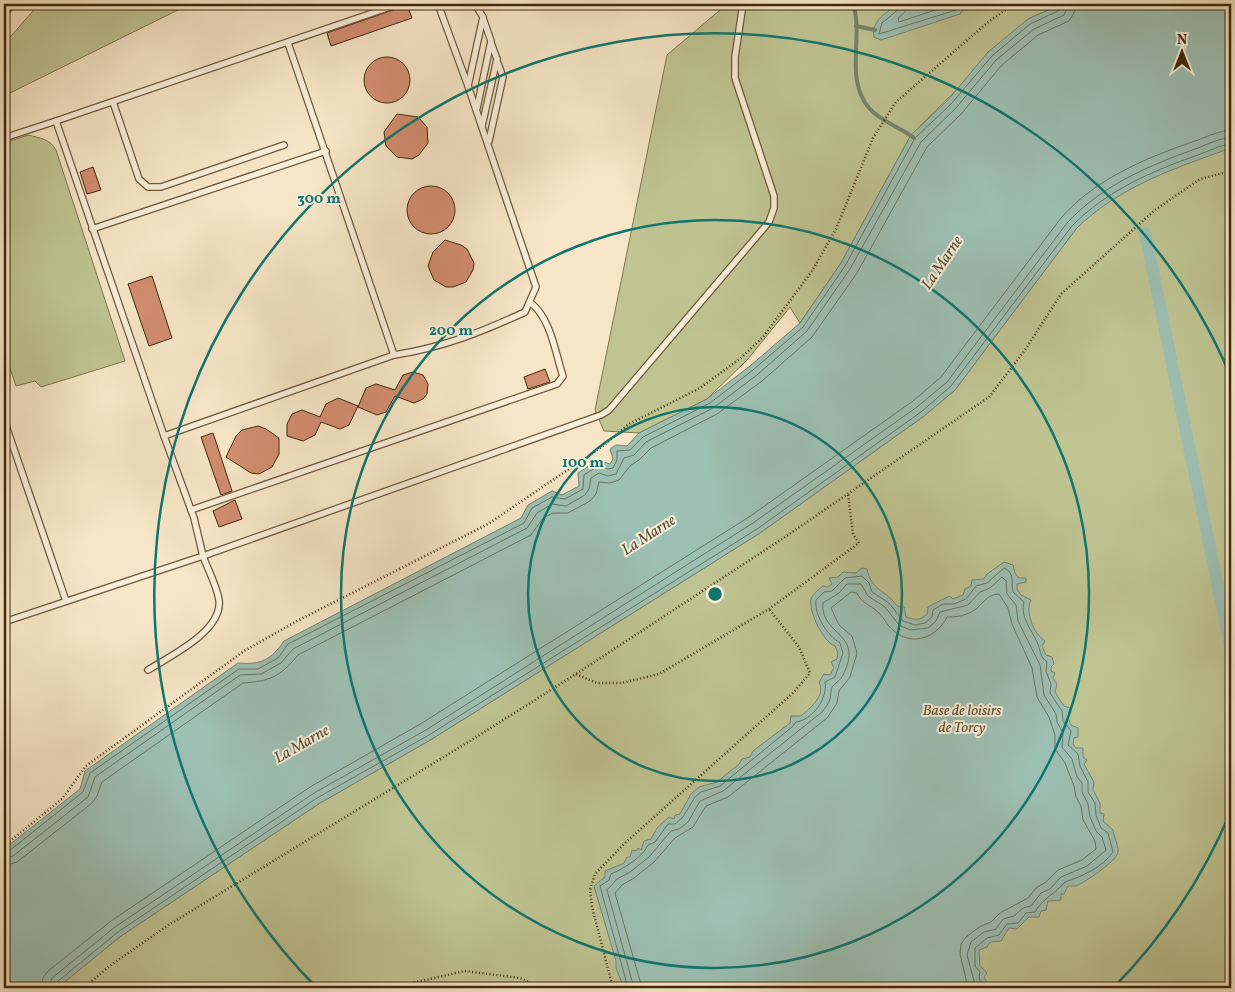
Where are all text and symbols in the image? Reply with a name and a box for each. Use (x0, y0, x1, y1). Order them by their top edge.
north arrow (1158, 28, 1208, 78)
text: N (1177, 31, 1187, 50)
text: 300 m (297, 189, 341, 210)
water label: La Marne (917, 232, 969, 294)
text: 200 m (429, 321, 473, 342)
text: 100 m (562, 453, 605, 474)
water label: La Marne (618, 510, 681, 561)
centre of rings (706, 585, 724, 603)
park label: Base de loisirs de Torcy (922, 701, 1002, 739)
water label: La Marne (270, 720, 334, 769)

